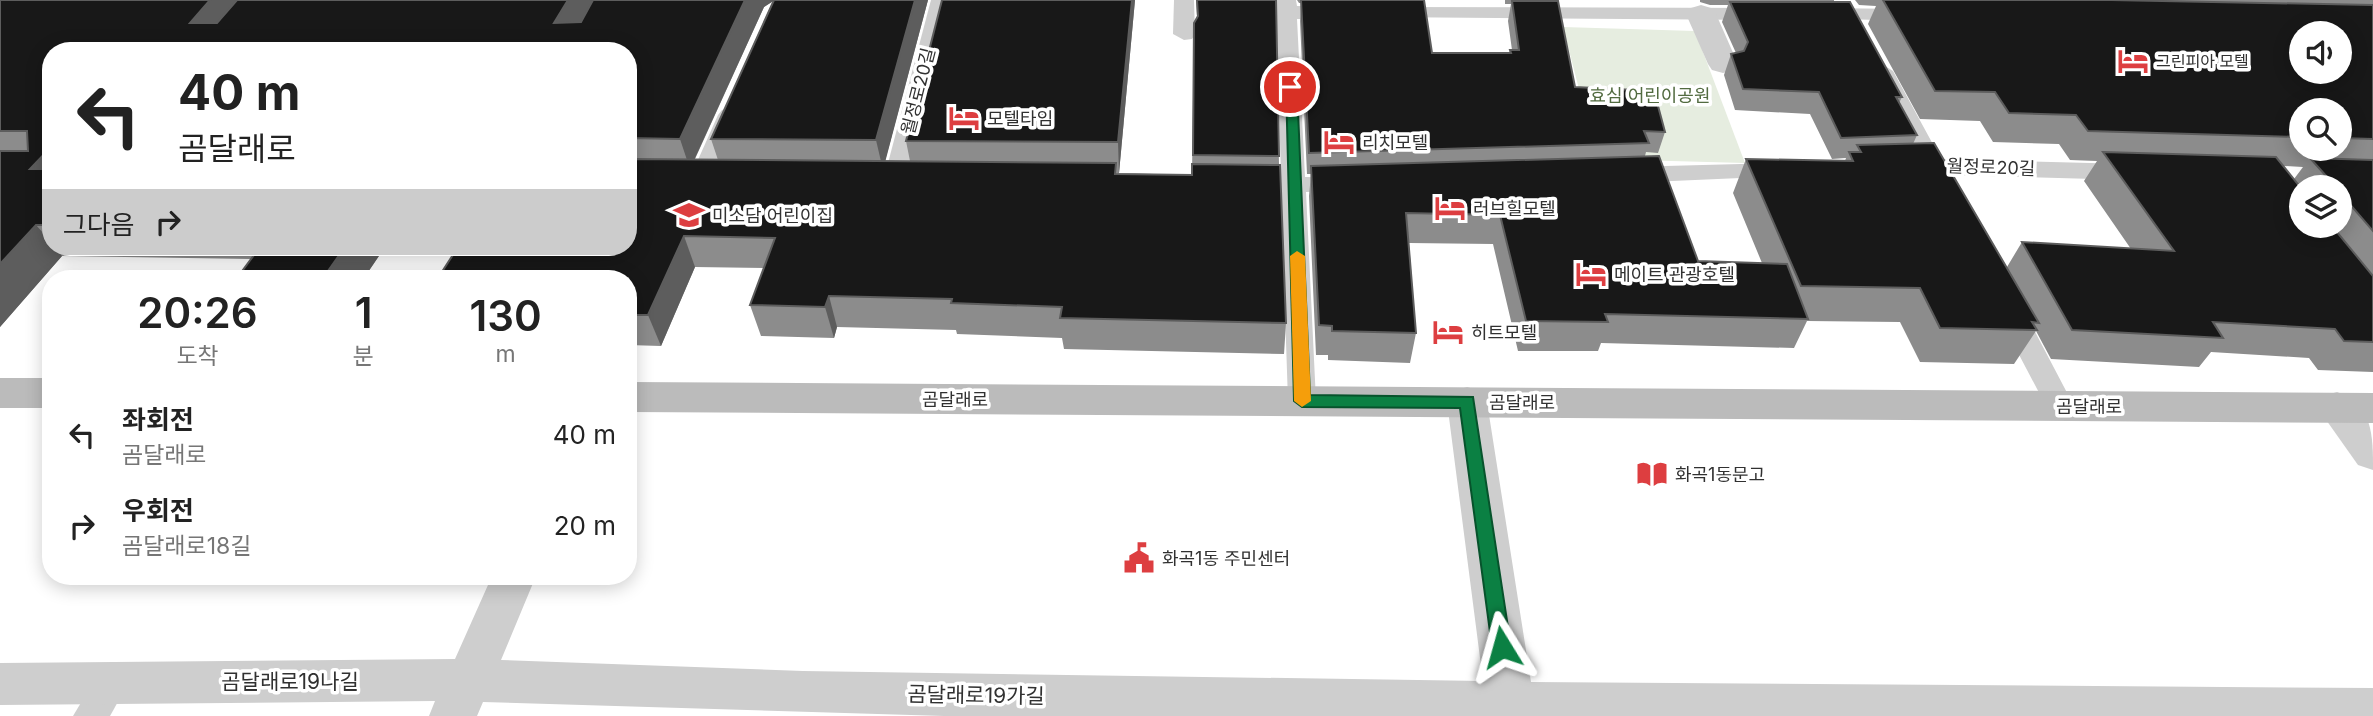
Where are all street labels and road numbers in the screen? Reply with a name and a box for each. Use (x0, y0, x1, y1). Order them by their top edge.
street label: 월정로20길 (897, 45, 939, 137)
street label: 월정로20길 (1946, 155, 2036, 179)
street label: 곰달래로 (922, 389, 988, 410)
street label: 곰달래로 (1489, 392, 1555, 413)
street label: 곰달래로 (2056, 396, 2122, 417)
street label: 곰달래로19나길 (221, 669, 359, 694)
street label: 곰달래로19가길 (907, 681, 1045, 709)

